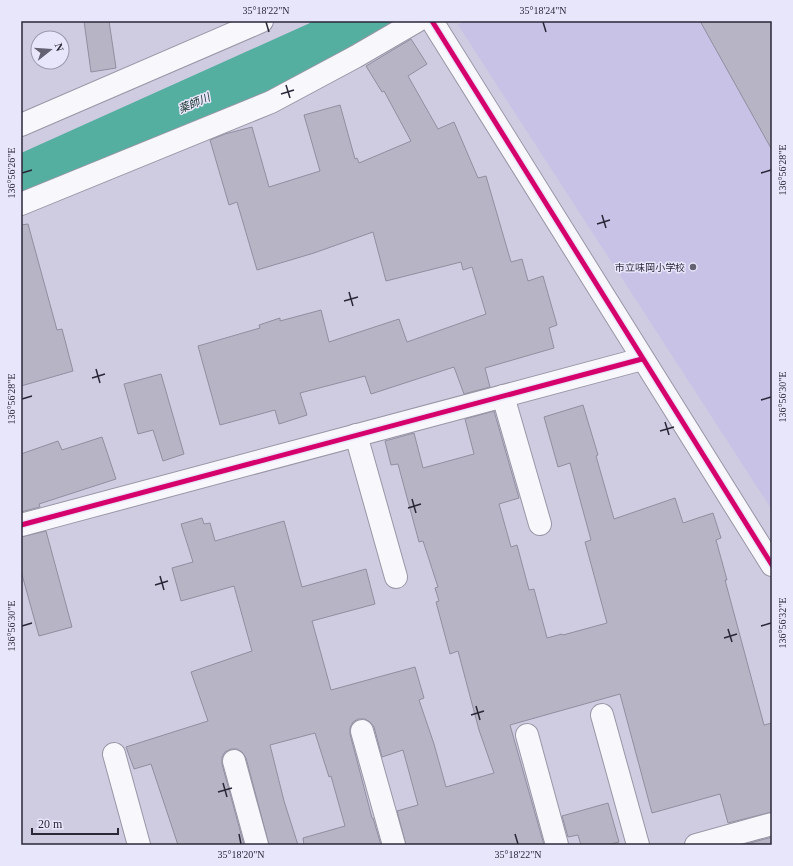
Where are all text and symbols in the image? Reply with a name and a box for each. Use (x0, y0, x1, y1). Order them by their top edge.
text: 35°18'22"N (242, 5, 290, 16)
text: 35°18'24"N (519, 5, 567, 16)
north arrow (30, 30, 70, 70)
text: N (53, 42, 66, 53)
water label: 薬師川 (176, 90, 212, 115)
text: 136°56'28"E (777, 145, 788, 196)
text: 136°56'26"E (6, 148, 17, 199)
place label: 市立味岡小学校 (615, 262, 685, 273)
marker: 市立味岡小学校 (688, 262, 698, 272)
text: 136°56'30"E (777, 372, 788, 423)
text: 136°56'28"E (6, 374, 17, 425)
text: 136°56'32"E (777, 598, 788, 649)
text: 136°56'30"E (6, 601, 17, 652)
scale bar (32, 810, 118, 836)
text: 20 m (38, 817, 63, 831)
text: 35°18'20"N (217, 849, 265, 860)
text: 35°18'22"N (494, 849, 542, 860)

